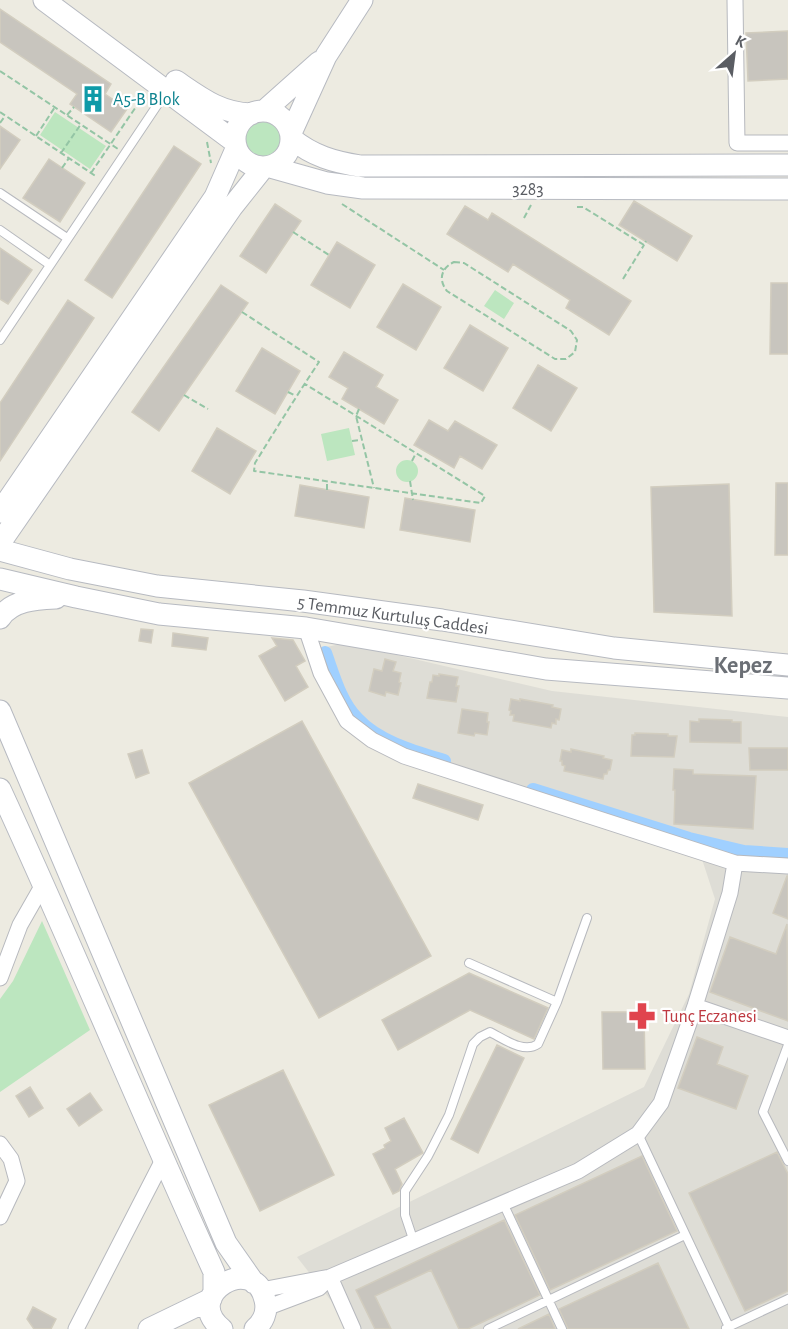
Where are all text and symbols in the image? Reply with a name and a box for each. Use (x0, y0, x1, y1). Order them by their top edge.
north arrow (704, 24, 764, 84)
text: K (733, 32, 749, 51)
building icon: A5-B Blok (78, 84, 108, 114)
place label: A5-B Blok (113, 91, 180, 109)
street label: 3283 (512, 181, 544, 199)
street label: 5 Temmuz Kurtuluş Caddesi (296, 594, 490, 638)
district label: Kepez (714, 654, 772, 678)
pharmacy icon: Tunç Eczanesi (627, 1001, 657, 1031)
place label: Tunç Eczanesi (662, 1008, 757, 1026)

